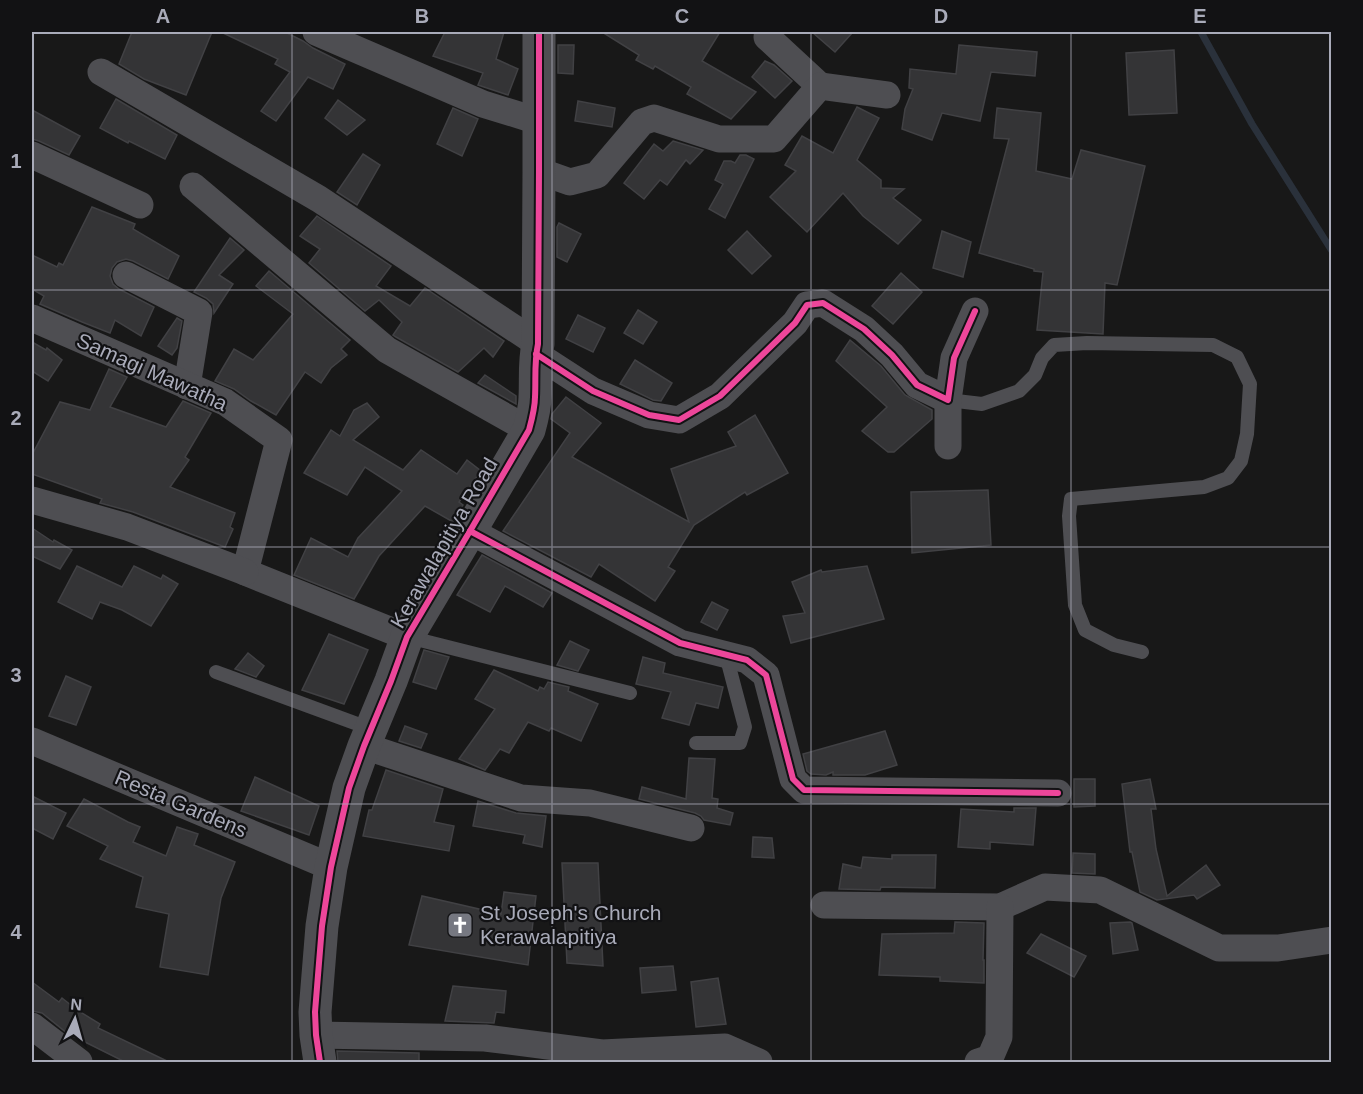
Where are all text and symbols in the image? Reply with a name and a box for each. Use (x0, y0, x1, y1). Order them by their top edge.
text: A (156, 5, 170, 27)
text: B (415, 5, 429, 27)
text: C (675, 5, 689, 27)
text: D (934, 5, 948, 27)
text: E (1193, 5, 1207, 27)
text: 1 (10, 150, 22, 172)
street label: Samagi Mawatha (73, 328, 231, 415)
text: 2 (10, 407, 22, 429)
street label: Kerawalapitiya Road (385, 454, 502, 632)
text: 3 (10, 664, 22, 686)
street label: Resta Gardens (112, 765, 251, 842)
place label: St Joseph's Church Kerawalapitiya (480, 901, 661, 948)
church icon: St Joseph's Church Kerawalapitiya (445, 910, 475, 940)
text: 4 (10, 921, 22, 943)
north arrow (45, 989, 105, 1049)
text: N (70, 996, 83, 1014)

